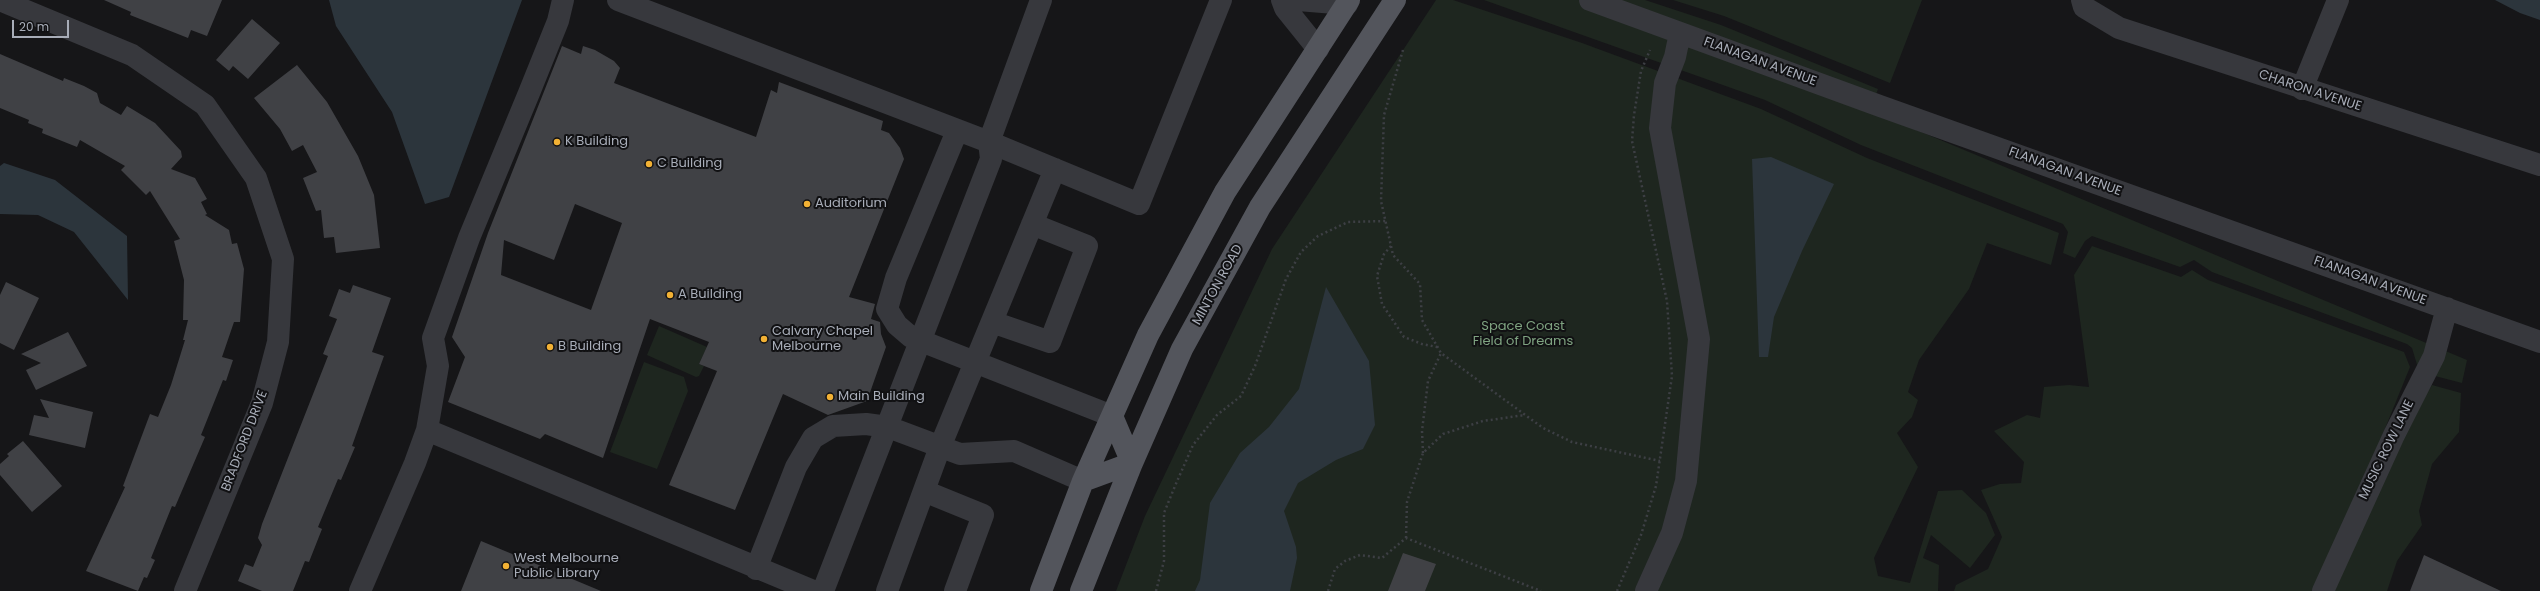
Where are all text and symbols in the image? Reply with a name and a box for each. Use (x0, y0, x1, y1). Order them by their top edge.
scale bar (14, 12, 71, 38)
text: 20 m (19, 18, 49, 35)
street label: FLANAGAN AVENUE (1701, 34, 1819, 90)
street label: CHARON AVENUE (2257, 67, 2363, 115)
place label: K Building (565, 134, 628, 150)
marker: K Building (552, 137, 562, 147)
street label: FLANAGAN AVENUE (2006, 144, 2124, 200)
place label: C Building (657, 156, 722, 172)
marker: C Building (644, 159, 654, 169)
place label: Auditorium (815, 196, 887, 212)
marker: Auditorium (802, 199, 812, 209)
street label: MINTON ROAD (1189, 242, 1247, 328)
street label: FLANAGAN AVENUE (2311, 253, 2429, 309)
place label: A Building (678, 287, 742, 303)
marker: A Building (665, 290, 675, 300)
park label: Space Coast Field of Dreams (1473, 319, 1573, 350)
place label: Calvary Chapel Melbourne (772, 324, 873, 355)
marker: Calvary Chapel Melbourne (759, 334, 769, 344)
place label: B Building (558, 339, 621, 355)
marker: B Building (545, 342, 555, 352)
street label: BRADFORD DRIVE (219, 388, 271, 494)
place label: Main Building (838, 389, 925, 405)
marker: Main Building (825, 392, 835, 402)
street label: MUSIC ROW LANE (2356, 398, 2418, 502)
place label: West Melbourne Public Library (514, 551, 619, 582)
marker: West Melbourne Public Library (501, 561, 511, 571)

